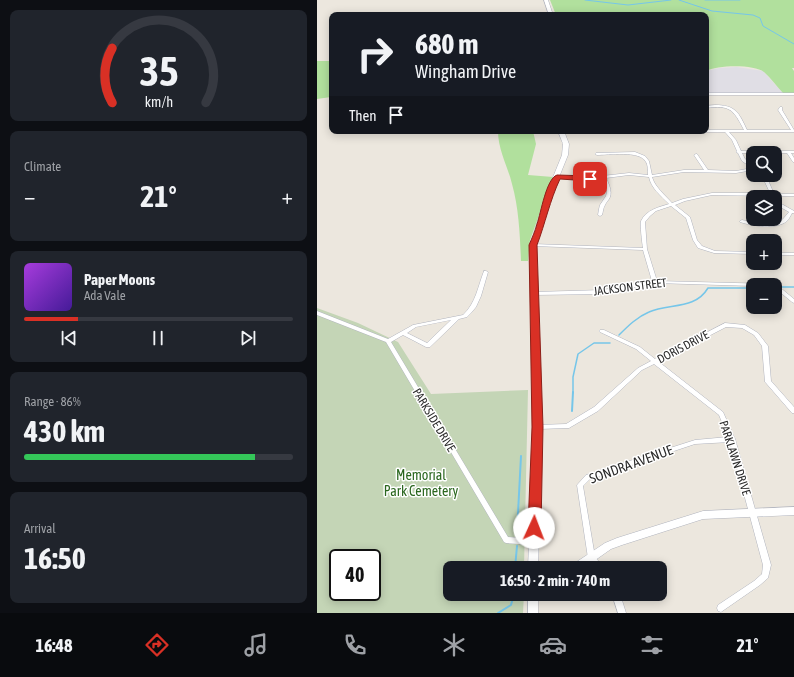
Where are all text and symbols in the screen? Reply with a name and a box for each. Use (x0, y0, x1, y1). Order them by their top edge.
icon: right (349, 28, 401, 80)
text: 680 m (415, 28, 478, 60)
text: 35 (139, 47, 178, 95)
text: Wingham Drive (415, 61, 516, 82)
text: km/h (144, 94, 173, 110)
icon: arrive (385, 104, 407, 126)
text: Then (349, 107, 377, 124)
map controls (746, 146, 782, 314)
button: search (746, 146, 782, 182)
text: Climate (24, 159, 61, 174)
pin (573, 162, 607, 196)
icon: arrive (579, 168, 601, 190)
text: 21° (140, 179, 177, 213)
text: − (24, 183, 35, 209)
text: + (282, 183, 293, 209)
button: layers (746, 190, 782, 226)
button: + (746, 234, 782, 270)
text: Paper Moons (84, 271, 155, 288)
street label: JACKSON STREET (593, 275, 668, 298)
button: − (746, 278, 782, 314)
text: Ada Vale (84, 288, 126, 303)
icon: previous (58, 327, 80, 349)
icon: pause (147, 327, 169, 349)
icon: next (237, 327, 259, 349)
street label: DORIS DRIVE (655, 328, 711, 366)
street label: PARKSIDE DRIVE (410, 386, 458, 454)
text: Range · 86% (24, 394, 81, 409)
text: 430 km (24, 414, 105, 448)
street label: PARKLAWN DRIVE (716, 419, 754, 497)
street label: SONDRA AVENUE (587, 441, 675, 487)
park label: Memorial Park Cemetery (384, 467, 458, 499)
position arrow (513, 507, 555, 549)
text: Arrival (24, 521, 56, 536)
text: 16:50 (24, 541, 86, 575)
speed limit sign: 40 (329, 549, 381, 601)
text: 16:50 · 2 min · 740 m (500, 572, 610, 589)
icon: directions (143, 631, 171, 659)
icon: music (242, 631, 270, 659)
icon: phone (341, 631, 369, 659)
icon: climate (440, 631, 468, 659)
icon: car (539, 631, 567, 659)
icon: filters (638, 631, 666, 659)
text: 16:48 (35, 635, 72, 656)
text: 21° (737, 635, 759, 656)

